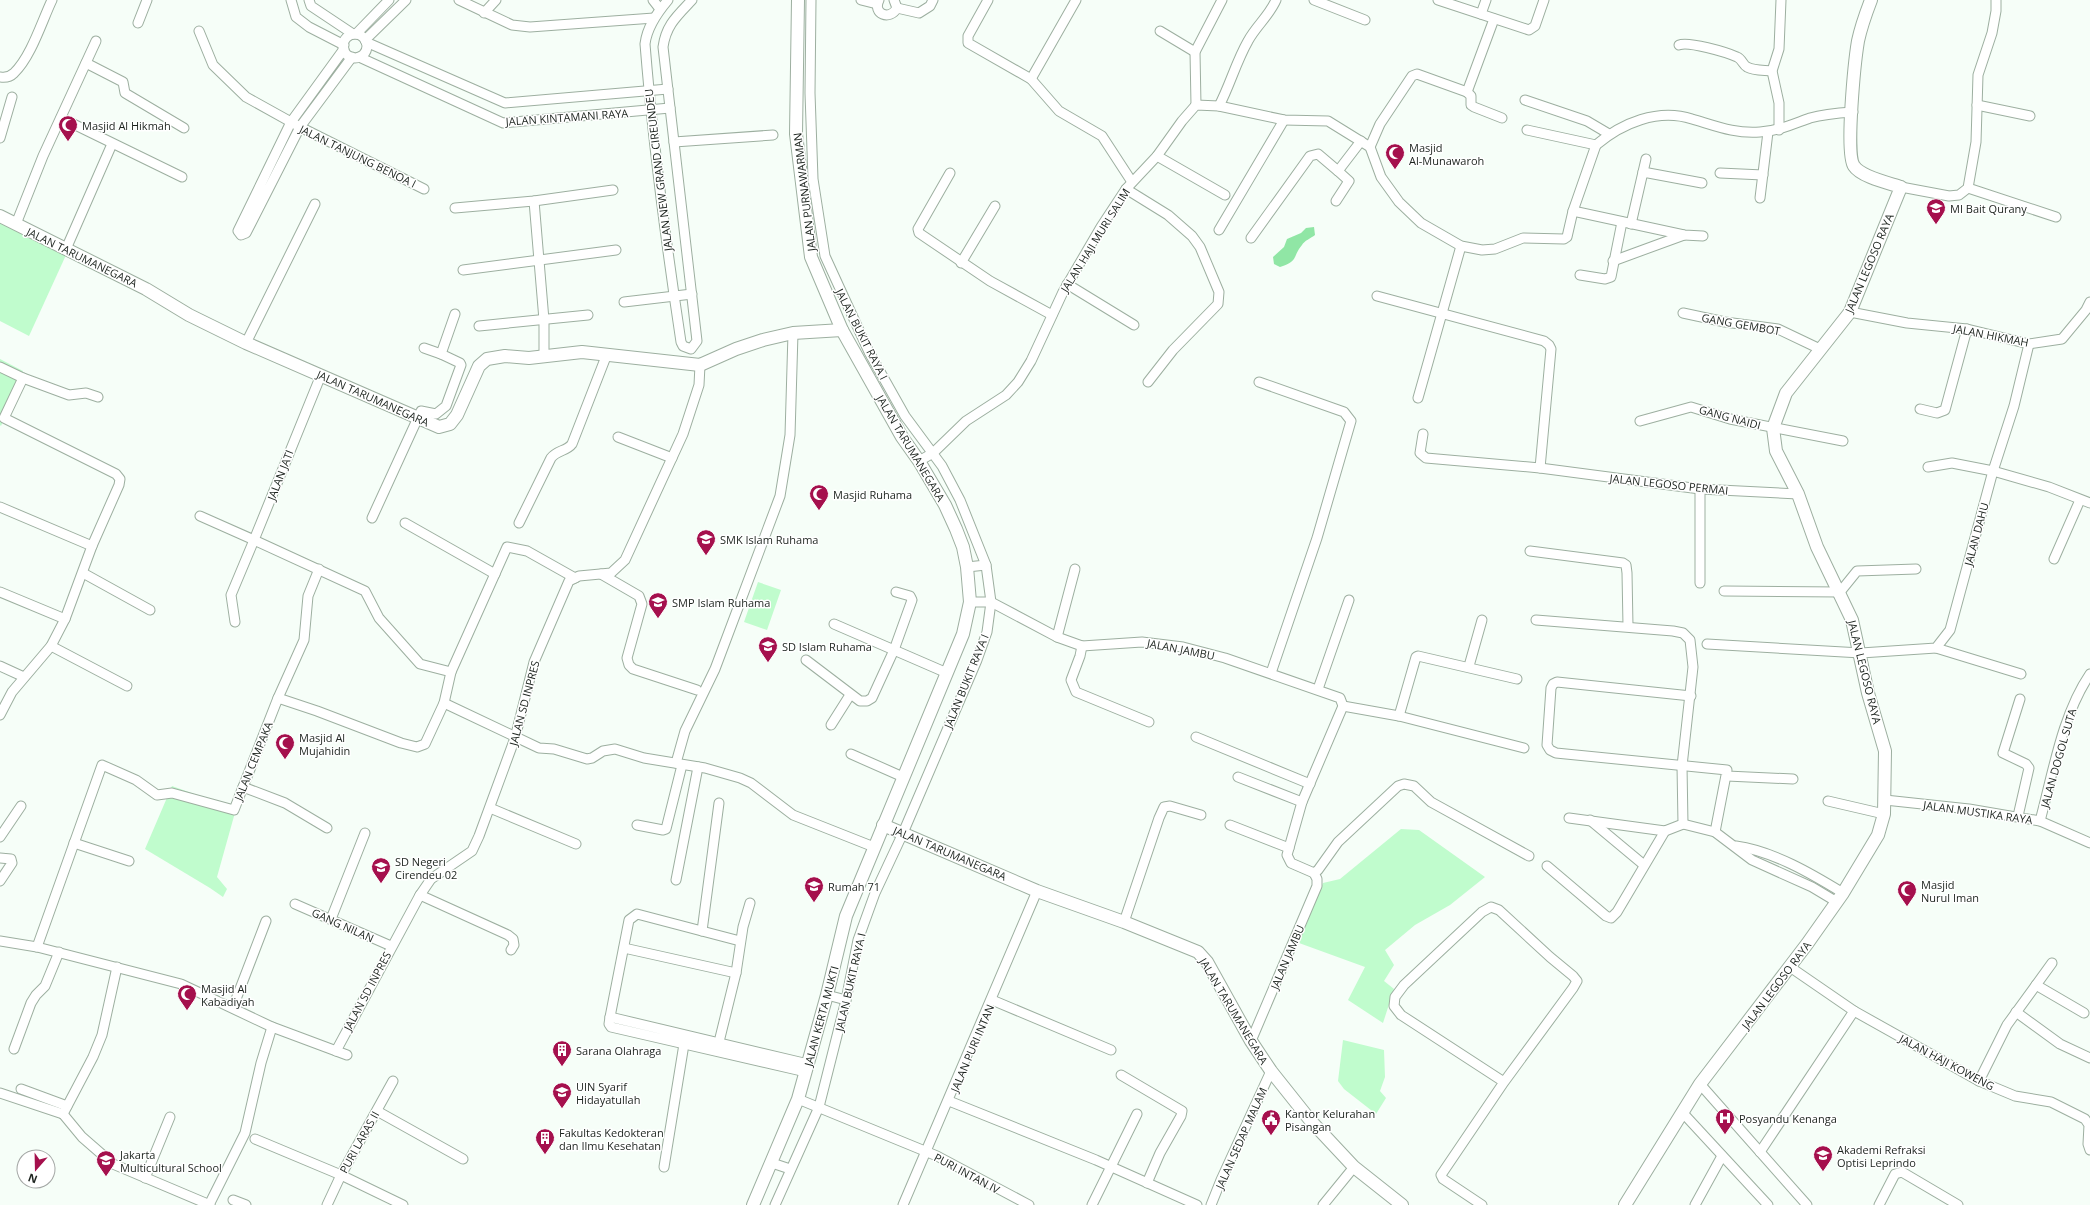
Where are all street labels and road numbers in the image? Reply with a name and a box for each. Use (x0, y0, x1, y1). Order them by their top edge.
street label: JALAN NEW GRAND CIREUNDEU (641, 88, 676, 253)
street label: JALAN KINTAMANI RAYA (504, 105, 629, 129)
street label: JALAN TANJUNG BENOA I (296, 121, 419, 191)
street label: JALAN PURNAWARMAN (789, 132, 819, 253)
street label: JALAN HAJI MURI SALIM (1056, 185, 1133, 296)
street label: JALAN LEGOSO RAYA (1841, 211, 1897, 316)
street label: JALAN TARUMANEGARA (23, 223, 140, 290)
street label: JALAN BUKIT RAYA I (832, 285, 891, 382)
street label: GANG GEMBOT (1700, 310, 1782, 338)
street label: JALAN HIKMAH (1951, 320, 2030, 350)
street label: JALAN TARUMANEGARA (314, 366, 432, 430)
street label: JALAN TARUMANEGARA (873, 391, 949, 504)
street label: GANG NAIDI (1697, 402, 1763, 432)
street label: JALAN JATI (263, 448, 296, 503)
street label: JALAN LEGOSO PERMAI (1608, 470, 1729, 498)
street label: JALAN DAHU (1960, 501, 1992, 568)
street label: JALAN LEGOSO RAYA (1845, 618, 1885, 725)
street label: JALAN BUKIT RAYA I (940, 632, 992, 731)
street label: JALAN JAMBU (1145, 635, 1216, 663)
street label: JALAN SD INPRES (505, 659, 543, 748)
street label: JALAN DOGOL SUTA (2036, 707, 2079, 810)
street label: JALAN CEMPAKA (230, 719, 276, 804)
street label: JALAN MUSTIKA RAYA (1921, 797, 2034, 827)
street label: JALAN TARUMANEGARA (890, 822, 1009, 884)
street label: GANG NILAN (310, 905, 376, 945)
street label: JALAN JAMBU (1266, 922, 1307, 992)
street label: JALAN BUKIT RAYA I (831, 931, 869, 1034)
street label: JALAN LEGOSO RAYA (1737, 938, 1814, 1033)
street label: JALAN SD INPRES (339, 949, 394, 1034)
street label: JALAN TARUMANEGARA (1196, 954, 1272, 1067)
street label: JALAN KERTA MUKTI (800, 964, 842, 1069)
street label: JALAN PURI INTAN (946, 1002, 997, 1095)
street label: JALAN HAJI KOWENG (1896, 1030, 1997, 1093)
street label: JALAN SEDAP MALAM (1211, 1085, 1270, 1192)
street label: PURI LARAS II (336, 1108, 382, 1176)
street label: PURI INTAN IV (931, 1149, 1003, 1197)

